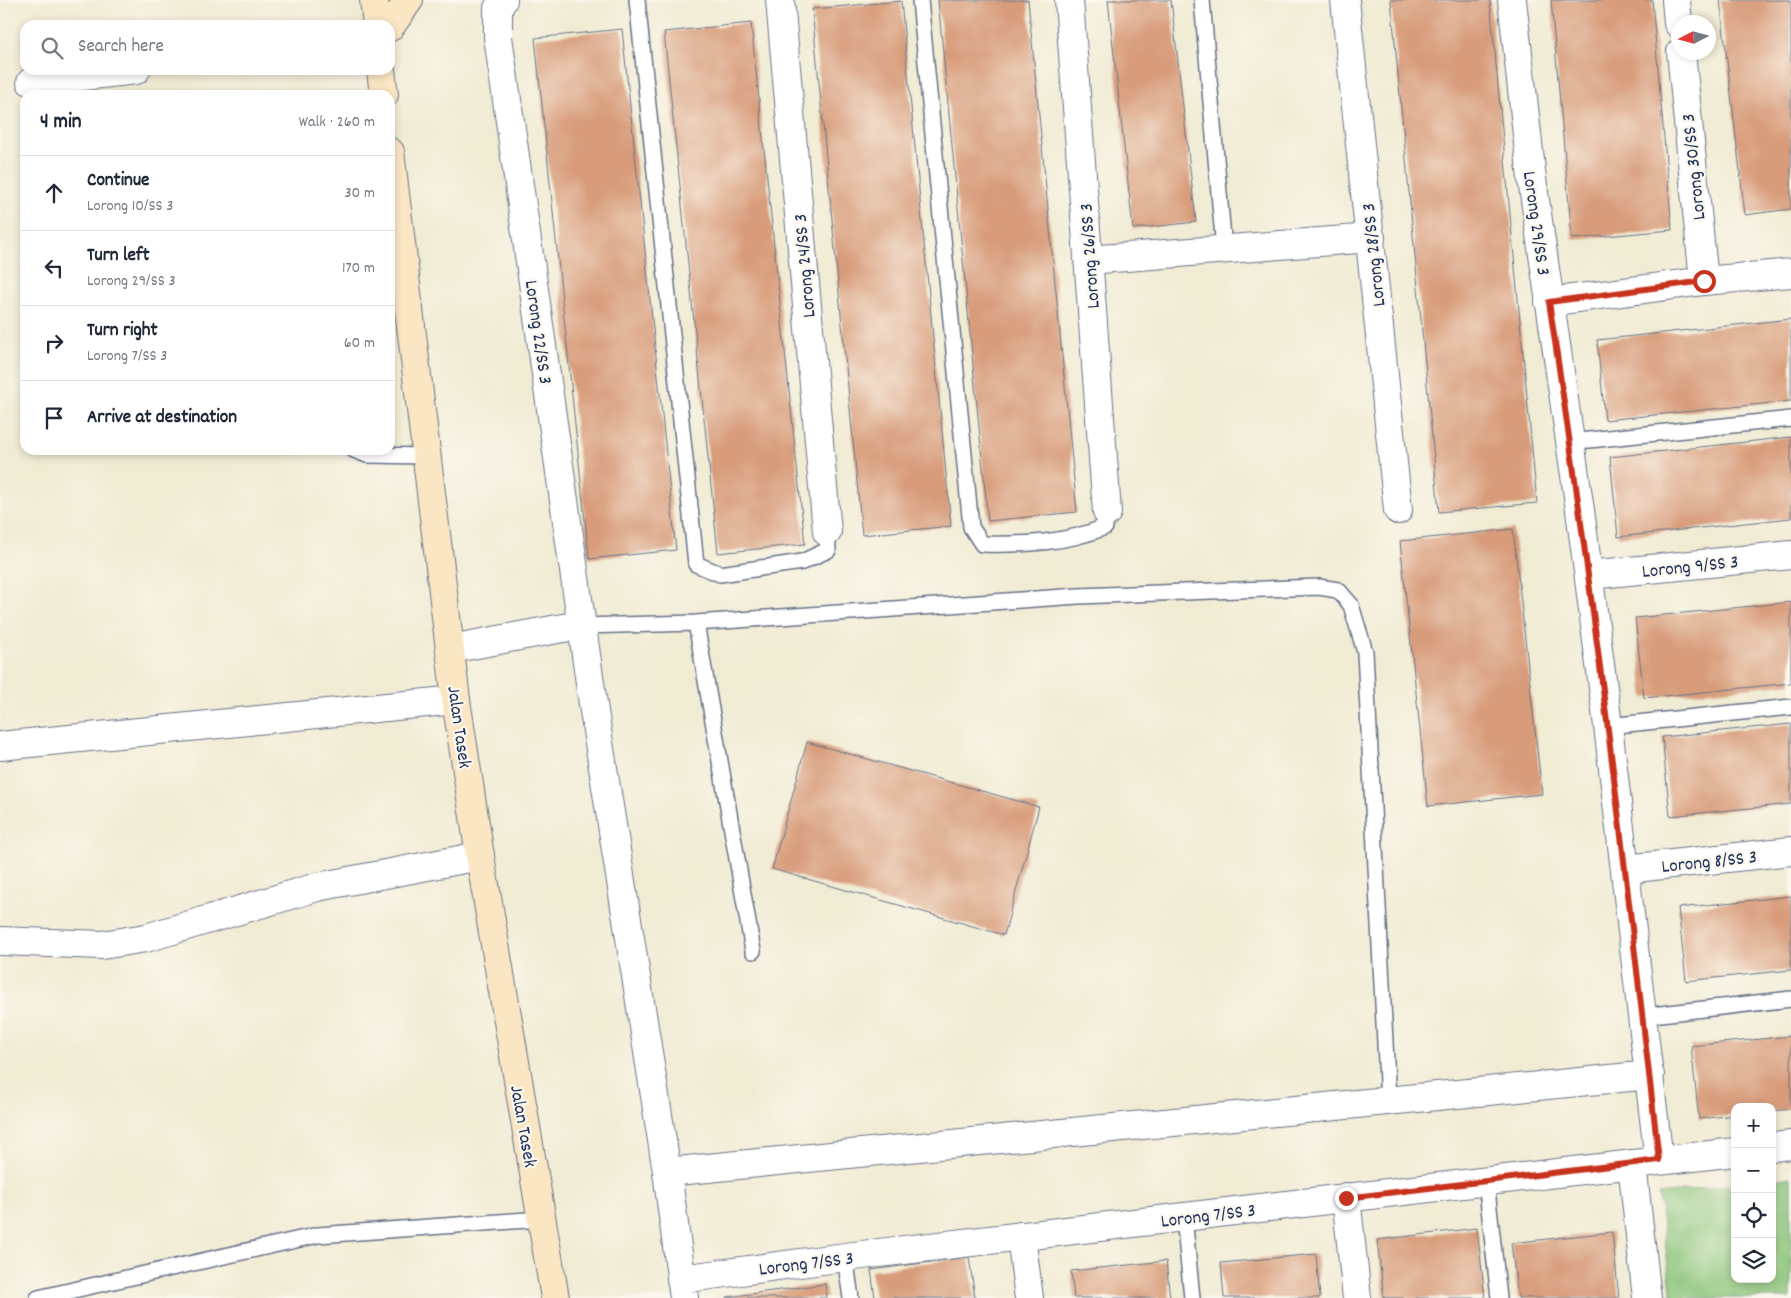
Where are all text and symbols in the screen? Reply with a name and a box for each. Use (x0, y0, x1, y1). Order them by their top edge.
north arrow (1671, 15, 1716, 60)
search box (20, 20, 395, 75)
icon: search (38, 34, 66, 62)
text: Search here (78, 34, 164, 61)
text: 4 min (40, 108, 82, 138)
text: Walk · 260 m (299, 111, 375, 134)
street label: Lorong 30/SS 3 (1676, 112, 1714, 221)
text: Continue (87, 168, 149, 195)
street label: Lorong 29/SS 3 (1514, 170, 1555, 277)
icon: ahead (40, 179, 68, 207)
text: 30 m (345, 182, 375, 205)
text: Lorong 10/SS 3 (87, 195, 173, 218)
street label: Lorong 28/SS 3 (1357, 201, 1394, 308)
street label: Lorong 26/SS 3 (1074, 202, 1109, 309)
street label: Lorong 24/SS 3 (788, 213, 824, 319)
text: Turn left (87, 243, 150, 270)
icon: left (40, 254, 68, 282)
text: 170 m (342, 257, 375, 280)
text: Lorong 29/SS 3 (87, 270, 176, 293)
route start (1693, 270, 1716, 293)
street label: Lorong 22/SS 3 (516, 279, 557, 386)
text: Turn right (87, 318, 158, 345)
icon: right (40, 329, 68, 357)
text: 60 m (344, 332, 375, 355)
text: Lorong 7/SS 3 (87, 345, 167, 368)
icon: arrive (40, 404, 68, 432)
text: Arrive at destination (87, 405, 237, 432)
street label: Lorong 9/SS 3 (1641, 550, 1740, 587)
street label: Jalan Tasek (438, 684, 477, 771)
street label: Lorong 8/SS 3 (1660, 845, 1758, 882)
street label: Jalan Tasek (501, 1083, 542, 1170)
map controls (1731, 1103, 1776, 1283)
button: + (1731, 1103, 1776, 1148)
button: − (1731, 1148, 1776, 1193)
route end (1335, 1187, 1358, 1210)
button: locate (1731, 1193, 1776, 1238)
street label: Lorong 7/SS 3 (1159, 1198, 1257, 1237)
button: layers (1731, 1238, 1776, 1283)
street label: Lorong 7/SS 3 (757, 1246, 855, 1285)

